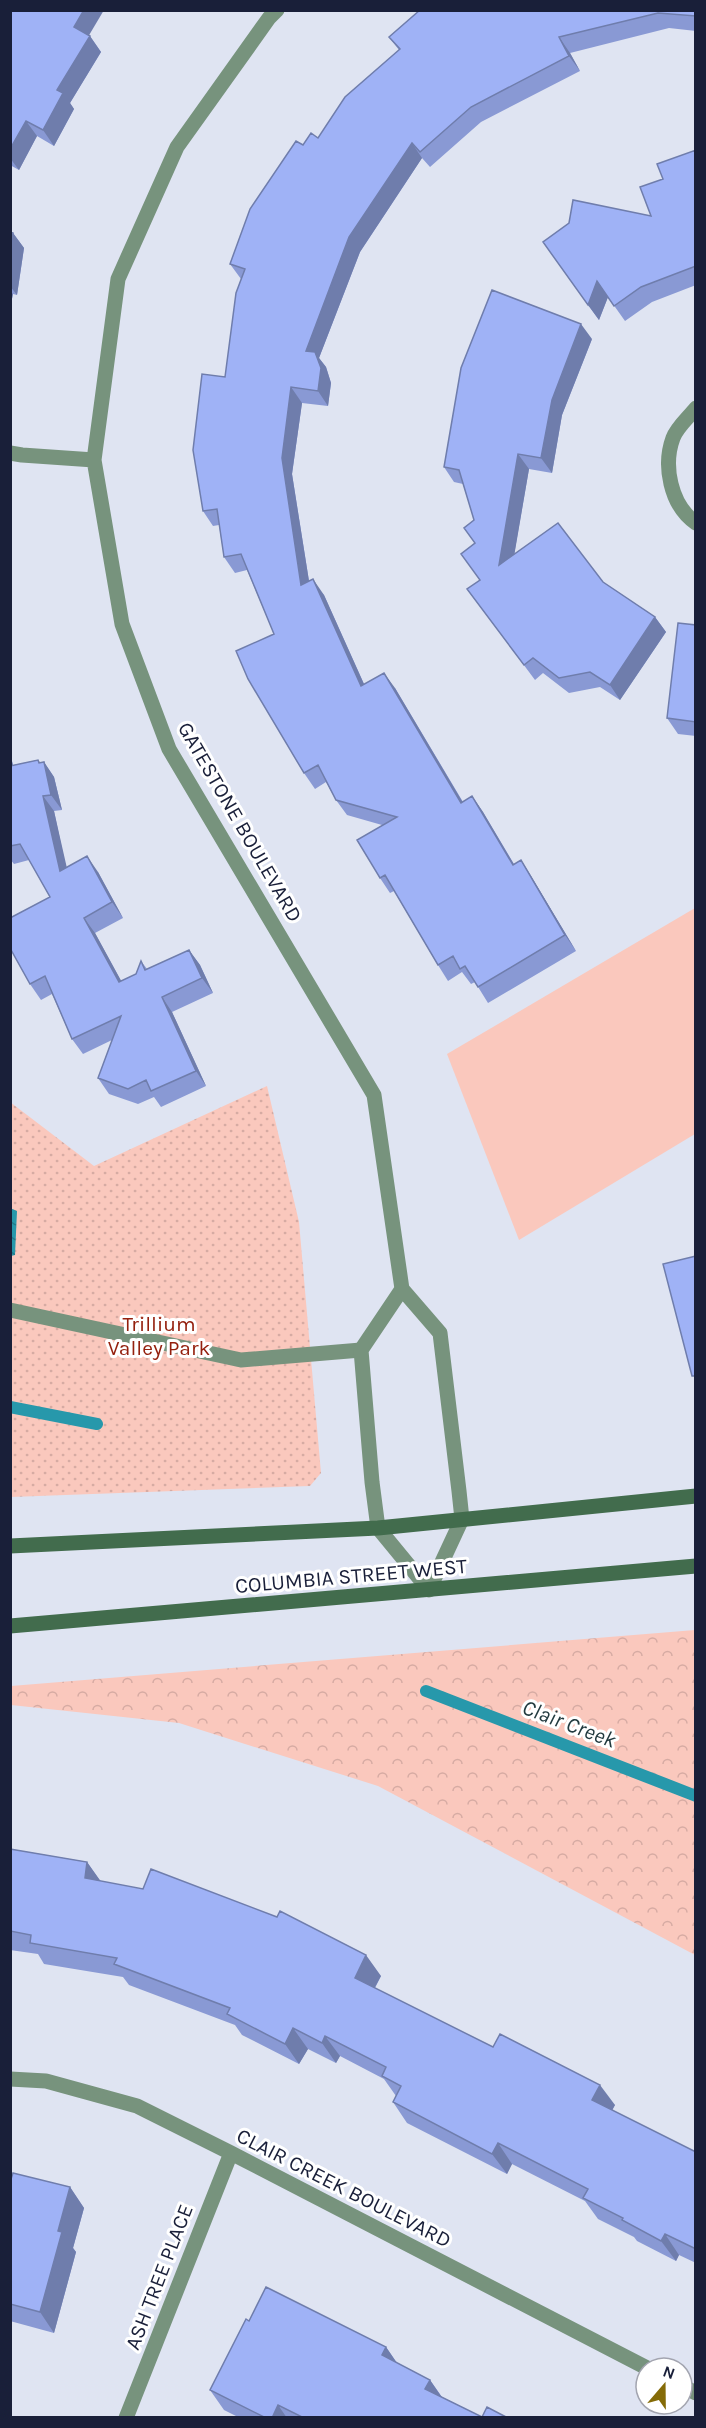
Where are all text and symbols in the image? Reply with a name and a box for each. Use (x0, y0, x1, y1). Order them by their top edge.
street label: GATESTONE BOULEVARD (173, 718, 307, 926)
park label: Trillium Valley Park (108, 1312, 210, 1360)
street label: COLUMBIA STREET WEST (234, 1554, 468, 1598)
water label: Clair Creek (519, 1694, 620, 1754)
street label: CLAIR CREEK BOULEVARD (233, 2123, 455, 2253)
street label: ASH TREE PLACE (120, 2201, 198, 2353)
north arrow (634, 2356, 694, 2416)
text: N (660, 2361, 678, 2383)

